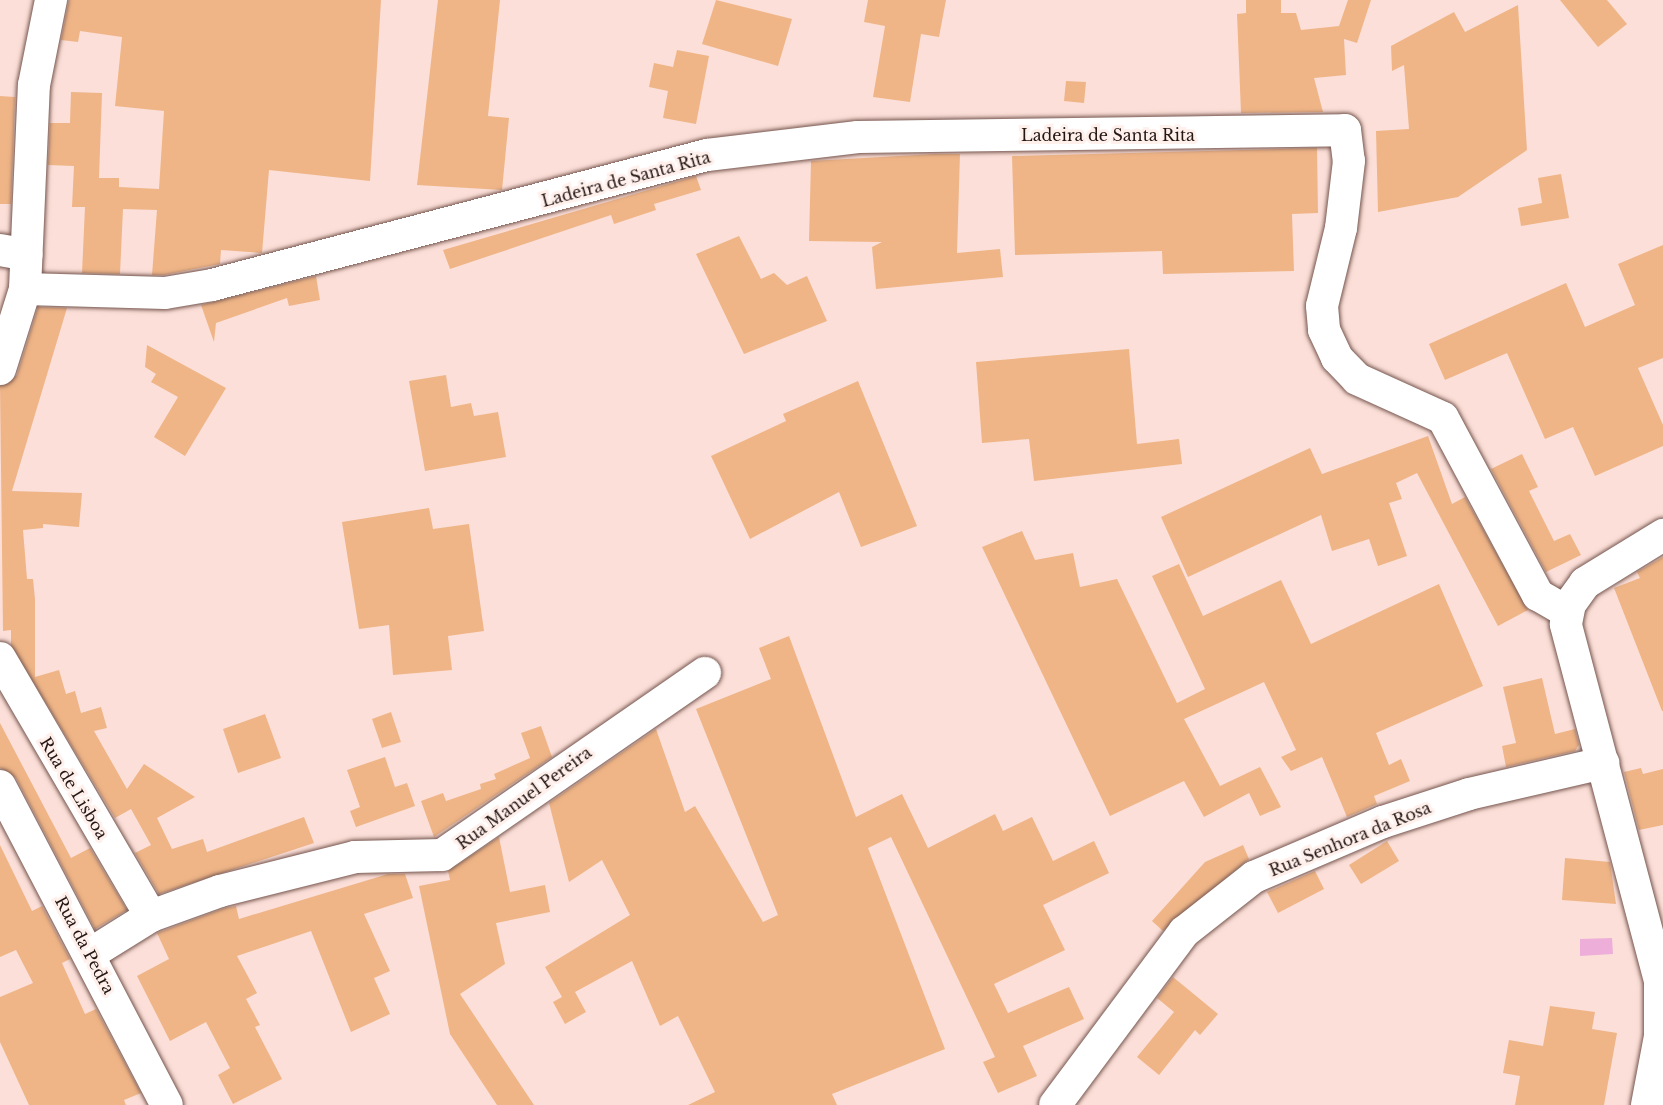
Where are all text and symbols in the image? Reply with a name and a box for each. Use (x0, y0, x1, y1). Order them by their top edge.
street label: Ladeira de Santa Rita (1021, 125, 1195, 145)
street label: Ladeira de Santa Rita (539, 147, 713, 211)
street label: Rua de Lisboa (36, 734, 112, 842)
street label: Rua Manuel Pereira (453, 743, 595, 853)
street label: Rua Senhora da Rosa (1266, 798, 1434, 880)
street label: Rua da Pedra (51, 893, 119, 997)

